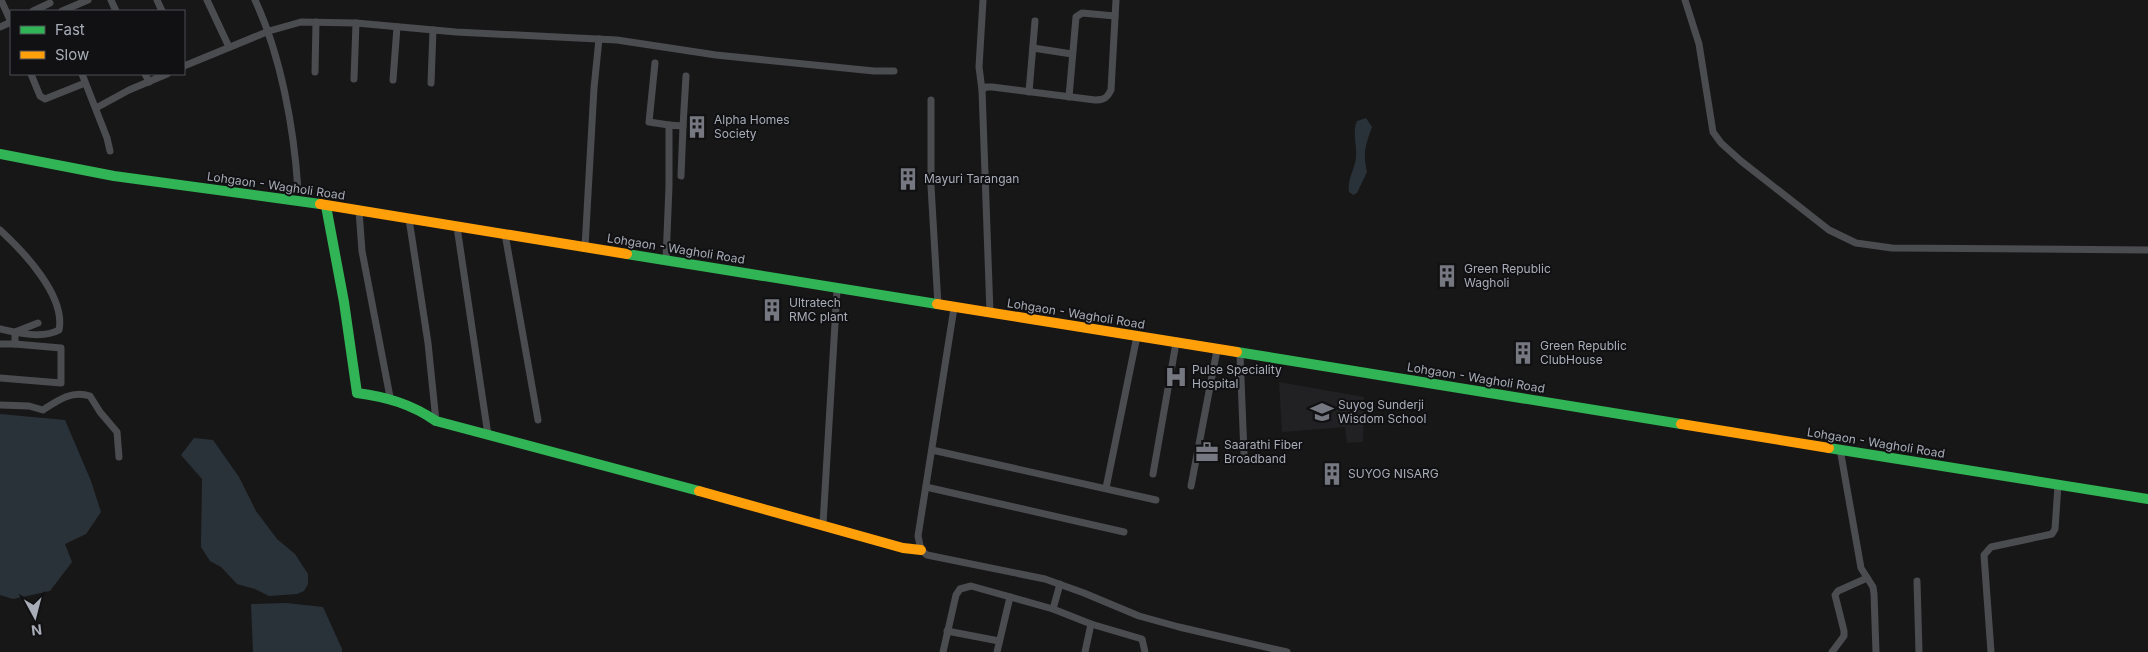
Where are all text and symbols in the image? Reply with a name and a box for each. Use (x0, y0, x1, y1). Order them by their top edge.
legend (10, 10, 185, 75)
text: Fast (55, 20, 85, 39)
text: Slow (55, 45, 89, 64)
place label: Alpha Homes Society (714, 112, 790, 141)
building icon: Alpha Homes Society (684, 114, 710, 140)
building icon: Mayuri Tarangan (895, 166, 921, 192)
street label: Lohgaon - Wagholi Road (206, 168, 346, 203)
place label: Mayuri Tarangan (924, 171, 1019, 186)
street label: Lohgaon - Wagholi Road (606, 230, 746, 267)
place label: Green Republic Wagholi (1464, 261, 1551, 290)
building icon: Green Republic Wagholi (1434, 263, 1460, 289)
place label: Ultratech RMC plant (789, 295, 848, 324)
street label: Lohgaon - Wagholi Road (1006, 295, 1146, 332)
building icon: Ultratech RMC plant (759, 297, 785, 323)
place label: Green Republic ClubHouse (1540, 338, 1627, 367)
building icon: Green Republic ClubHouse (1510, 340, 1536, 366)
street label: Lohgaon - Wagholi Road (1406, 359, 1546, 396)
place label: Pulse Speciality Hospital (1192, 362, 1282, 391)
hospital icon: Pulse Speciality Hospital (1163, 364, 1189, 390)
place label: Suyog Sunderji Wisdom School (1338, 397, 1426, 426)
school or university icon: Suyog Sunderji Wisdom School (1309, 399, 1335, 425)
street label: Lohgaon - Wagholi Road (1806, 424, 1946, 461)
place label: Saarathi Fiber Broadband (1224, 437, 1303, 466)
office icon: Saarathi Fiber Broadband (1194, 439, 1220, 465)
building icon: SUYOG NISARG (1319, 461, 1345, 487)
place label: SUYOG NISARG (1348, 466, 1439, 481)
north arrow (10, 592, 60, 642)
text: N (30, 621, 43, 639)

